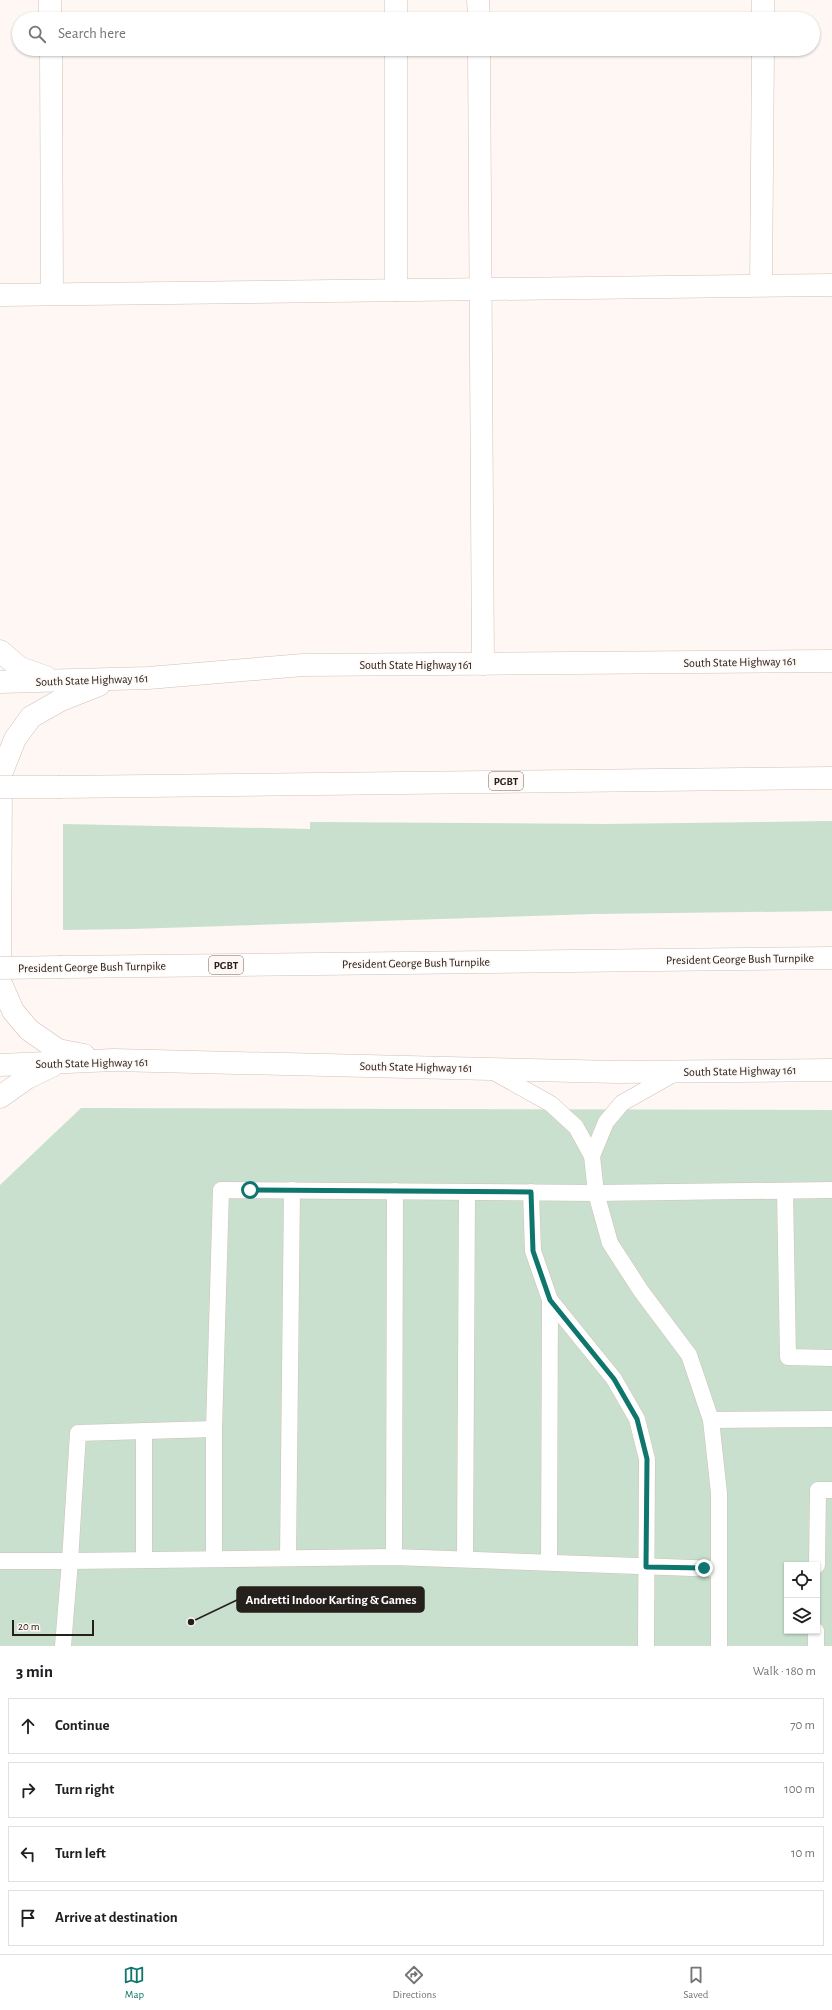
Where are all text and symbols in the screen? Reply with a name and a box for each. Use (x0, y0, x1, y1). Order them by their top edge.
search box (12, 12, 820, 56)
icon: search (26, 23, 48, 45)
text: Search here (58, 26, 126, 41)
street label: South State Highway 161 (683, 655, 797, 670)
street label: South State Highway 161 (360, 659, 472, 672)
street label: South State Highway 161 (35, 672, 149, 689)
road number: PGBT (489, 772, 523, 790)
street label: President George Bush Turnpike (666, 952, 814, 966)
road number: PGBT (209, 956, 243, 974)
street label: President George Bush Turnpike (342, 956, 490, 970)
street label: President George Bush Turnpike (18, 960, 166, 974)
street label: South State Highway 161 (35, 1056, 149, 1071)
street label: South State Highway 161 (359, 1060, 473, 1075)
street label: South State Highway 161 (683, 1064, 797, 1079)
route start (241, 1181, 259, 1199)
route end (695, 1559, 713, 1577)
map controls (784, 1562, 820, 1634)
button: locate (784, 1562, 820, 1598)
callout: Andretti Indoor Karting & Games (237, 1587, 424, 1612)
text: Andretti Indoor Karting & Games (246, 1594, 416, 1607)
button: layers (784, 1598, 820, 1634)
scale bar (12, 1618, 94, 1637)
text: 20 m (18, 1621, 39, 1632)
text: 3 min (16, 1663, 53, 1680)
text: Walk · 180 m (753, 1665, 816, 1678)
icon: ahead (17, 1715, 39, 1737)
text: Continue (55, 1718, 110, 1733)
text: 70 m (790, 1719, 815, 1732)
icon: right (17, 1779, 39, 1801)
text: Turn right (55, 1782, 114, 1797)
text: 100 m (784, 1783, 815, 1796)
icon: left (17, 1843, 39, 1865)
text: Turn left (55, 1846, 106, 1861)
text: 10 m (791, 1847, 815, 1860)
icon: arrive (17, 1907, 39, 1929)
text: Arrive at destination (55, 1910, 178, 1925)
tab: Map (123, 1964, 145, 2001)
tab: Directions (392, 1964, 436, 2001)
tab: Saved (683, 1964, 708, 2001)

